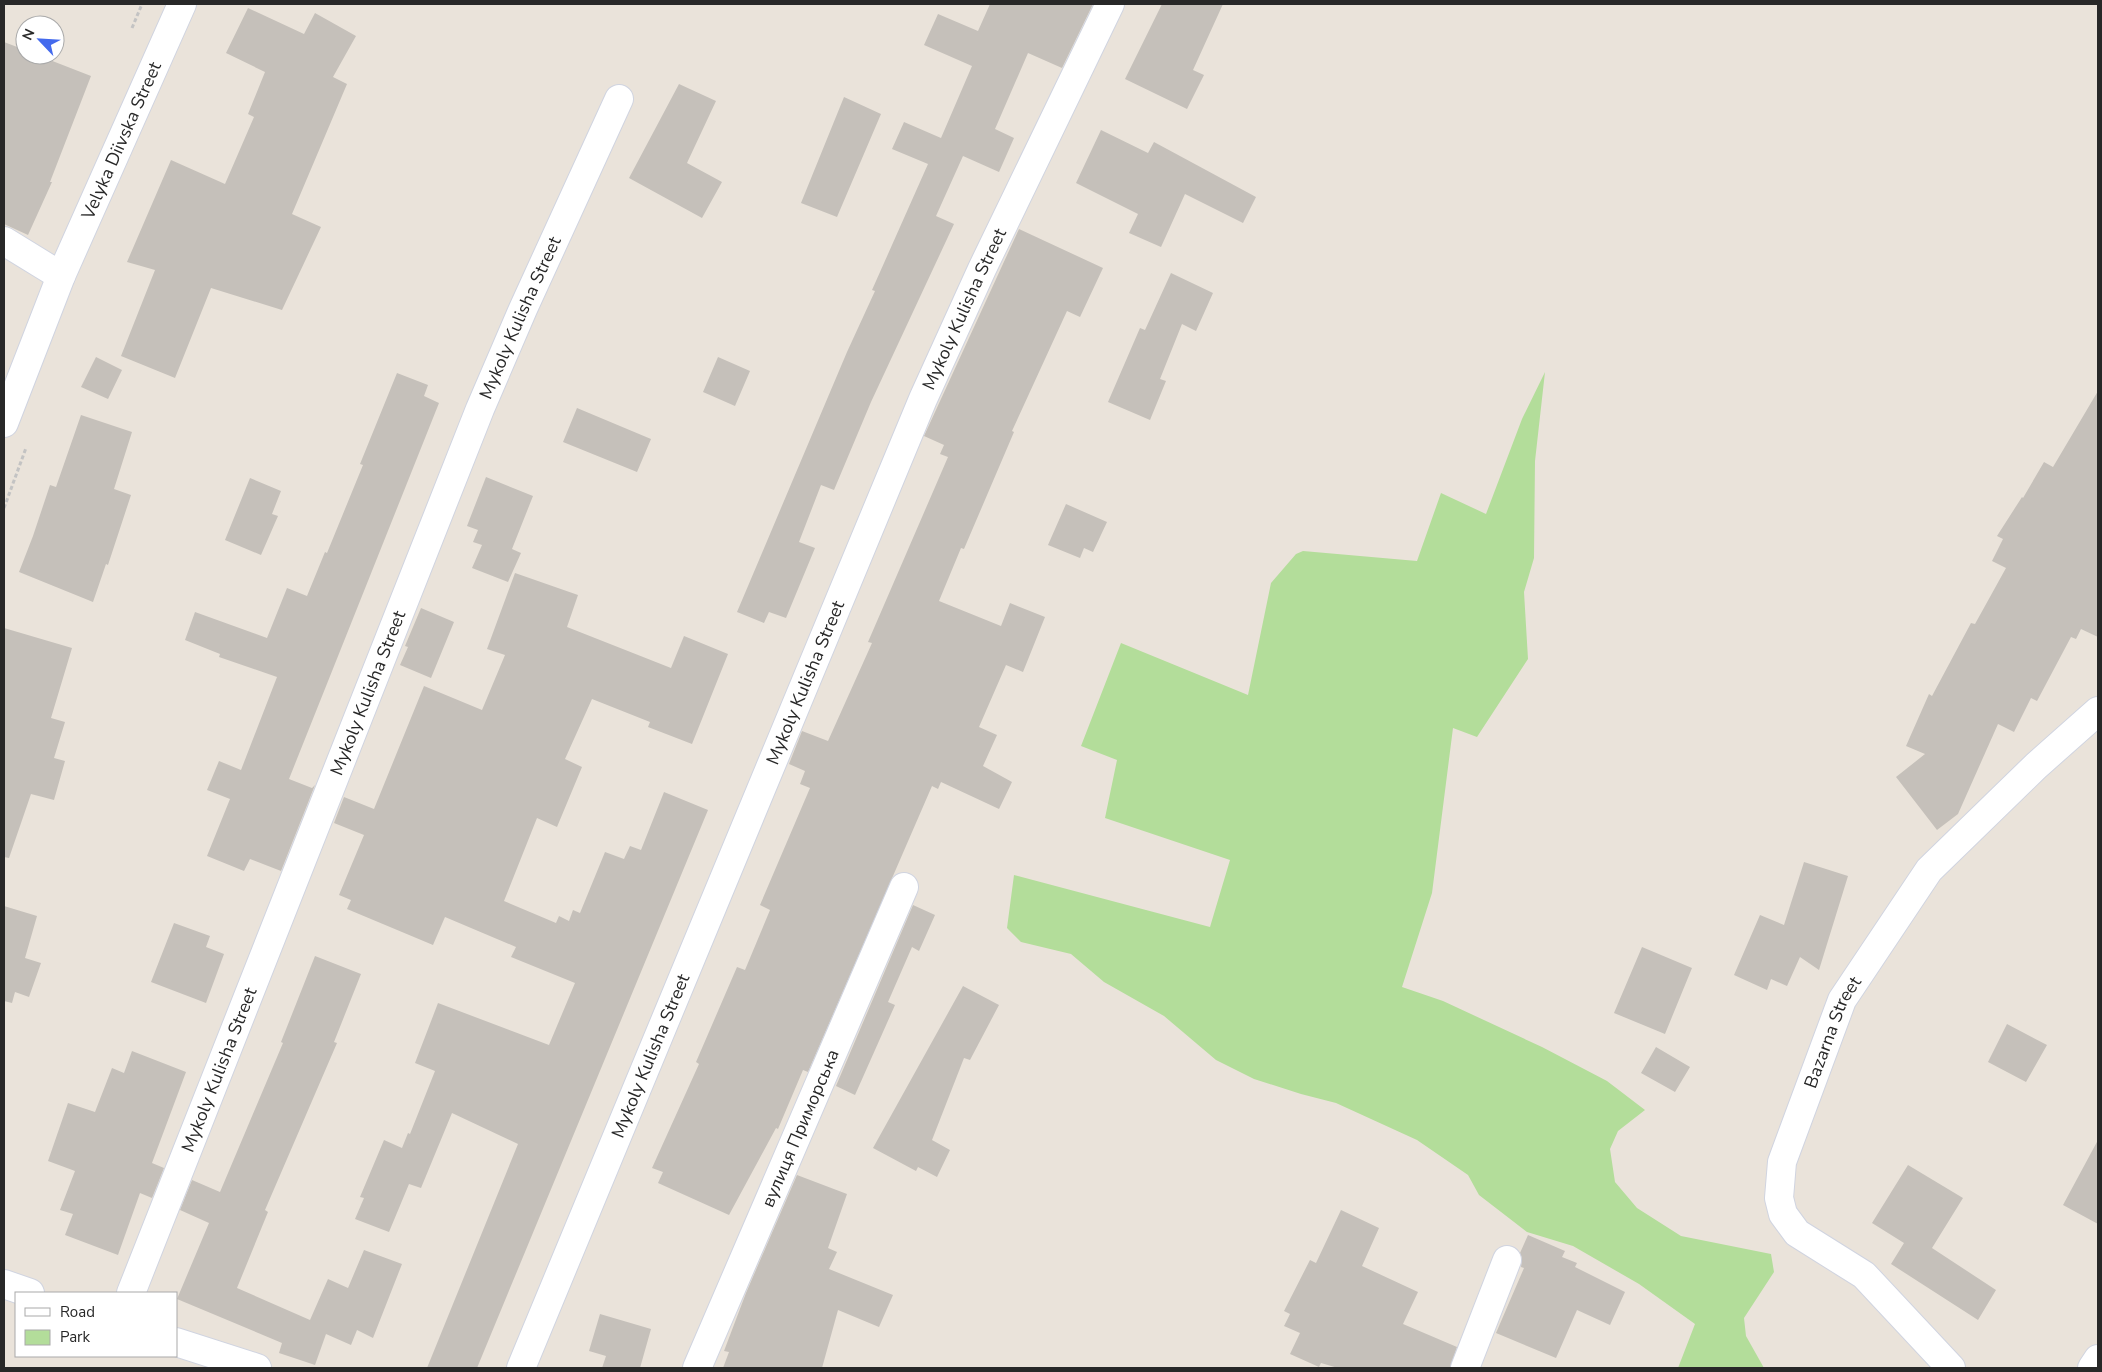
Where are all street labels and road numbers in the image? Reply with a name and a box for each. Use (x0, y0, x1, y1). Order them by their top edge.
street label: Velyka Diivska Street (75, 57, 167, 224)
street label: Mykoly Kulisha Street (917, 224, 1012, 394)
street label: Mykoly Kulisha Street (474, 232, 567, 403)
street label: Mykoly Kulisha Street (761, 596, 850, 768)
street label: Mykoly Kulisha Street (324, 606, 411, 779)
street label: Mykoly Kulisha Street (606, 970, 695, 1141)
street label: Bazarna Street (1798, 971, 1867, 1092)
street label: Mykoly Kulisha Street (176, 983, 263, 1156)
street label: вулиця Приморська (756, 1046, 845, 1211)

